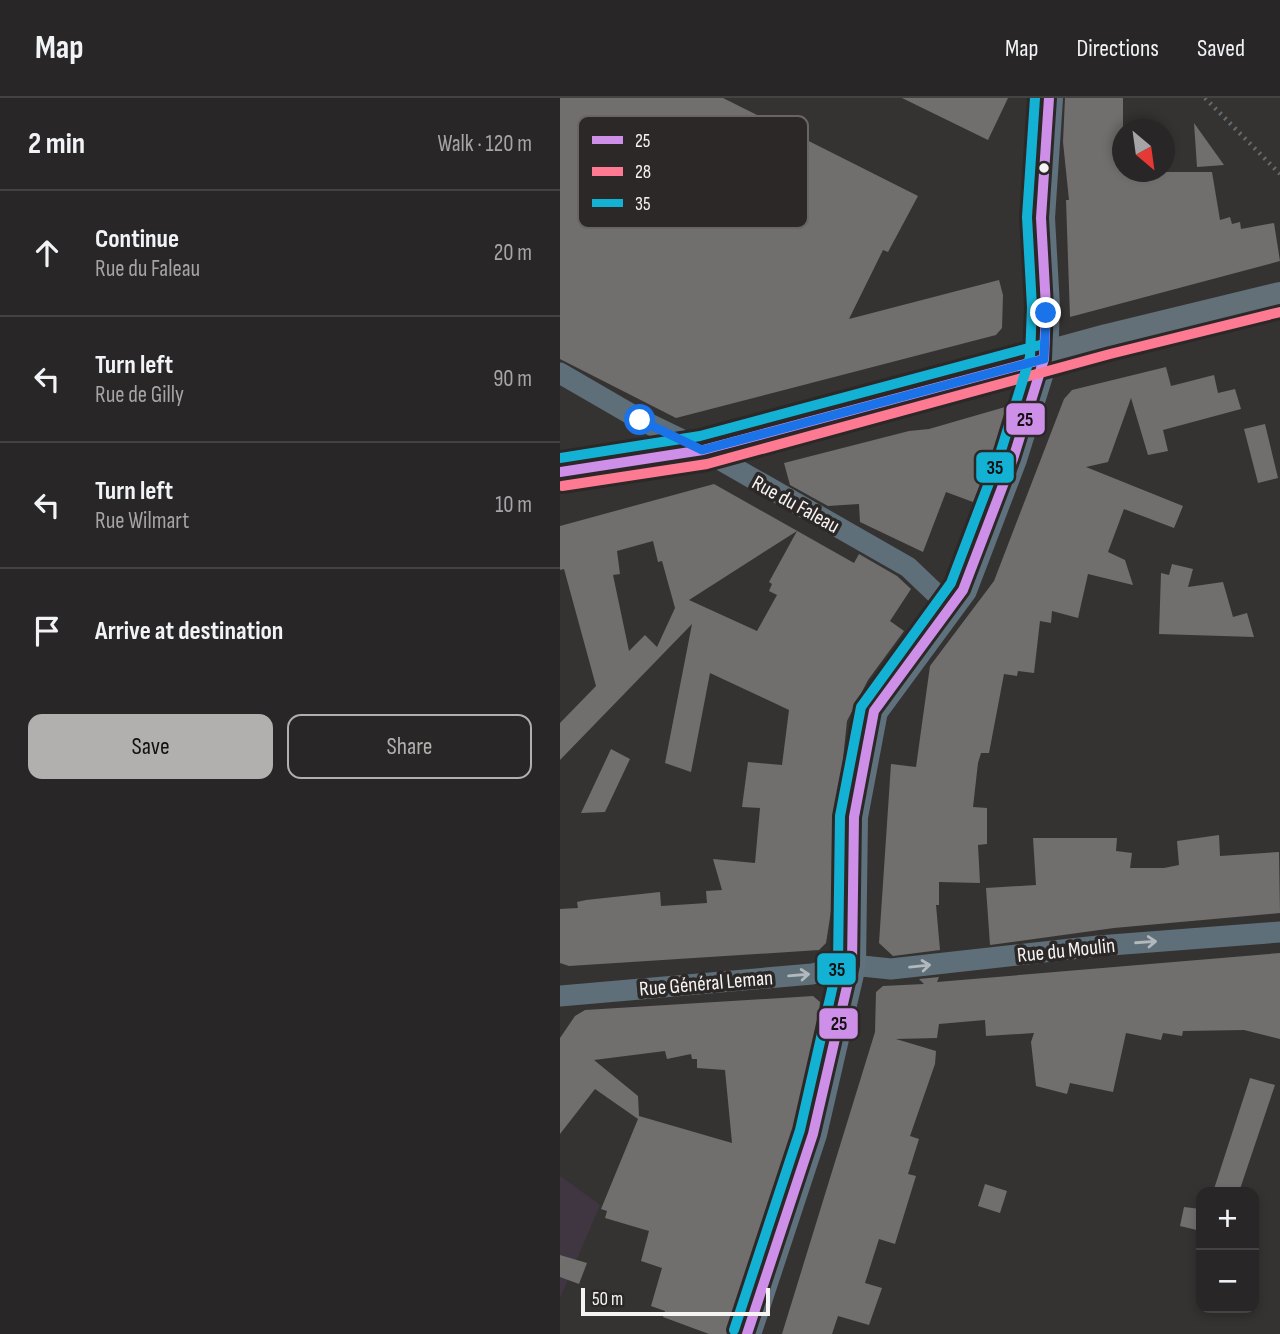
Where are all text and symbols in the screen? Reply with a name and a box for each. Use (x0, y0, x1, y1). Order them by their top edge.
text: Map (35, 28, 84, 68)
text: Map (1005, 34, 1038, 63)
text: Directions (1076, 34, 1159, 63)
text: Saved (1197, 34, 1245, 63)
legend (578, 116, 808, 228)
north arrow (1112, 119, 1175, 182)
text: 2 min (28, 126, 85, 162)
text: Walk · 120 m (437, 130, 532, 158)
text: 25 (635, 130, 650, 153)
text: 28 (635, 161, 651, 184)
unlabelled marker (1037, 161, 1051, 175)
text: 35 (635, 193, 651, 216)
text: Continue (95, 224, 179, 255)
icon: ahead (28, 234, 66, 272)
text: 20 m (494, 239, 532, 267)
text: Rue du Faleau (95, 255, 200, 283)
route end (1030, 297, 1061, 328)
text: Turn left (95, 350, 173, 381)
icon: left (28, 360, 66, 398)
text: 90 m (493, 365, 532, 393)
text: Rue de Gilly (95, 381, 184, 409)
line badge: 25 (1005, 402, 1046, 436)
route start (624, 404, 655, 435)
text: 25 (1017, 409, 1033, 432)
line badge: 35 (975, 451, 1015, 484)
text: 35 (987, 457, 1003, 480)
street label: Rue du Faleau (748, 470, 844, 539)
text: Turn left (95, 476, 173, 507)
icon: left (28, 486, 66, 524)
text: 10 m (495, 491, 532, 519)
text: Rue Wilmart (95, 507, 189, 535)
icon: arrive (28, 612, 66, 650)
text: Arrive at destination (95, 616, 283, 647)
button: Save (28, 714, 273, 779)
button: Share (287, 714, 532, 779)
street label: Rue du Moulin (1016, 933, 1116, 968)
one-way arrow (1134, 935, 1157, 948)
line badge: 35 (816, 952, 857, 986)
text: 35 (829, 959, 845, 982)
one-way arrow (908, 960, 930, 973)
street label: Rue Général Leman (638, 965, 774, 1002)
one-way arrow (787, 968, 810, 981)
line badge: 25 (818, 1007, 859, 1040)
text: 25 (831, 1013, 847, 1036)
map controls (1196, 1187, 1259, 1313)
button: + (1196, 1187, 1259, 1250)
button: − (1196, 1250, 1259, 1313)
scale bar (581, 1285, 770, 1317)
text: 50 m (592, 1288, 623, 1311)

